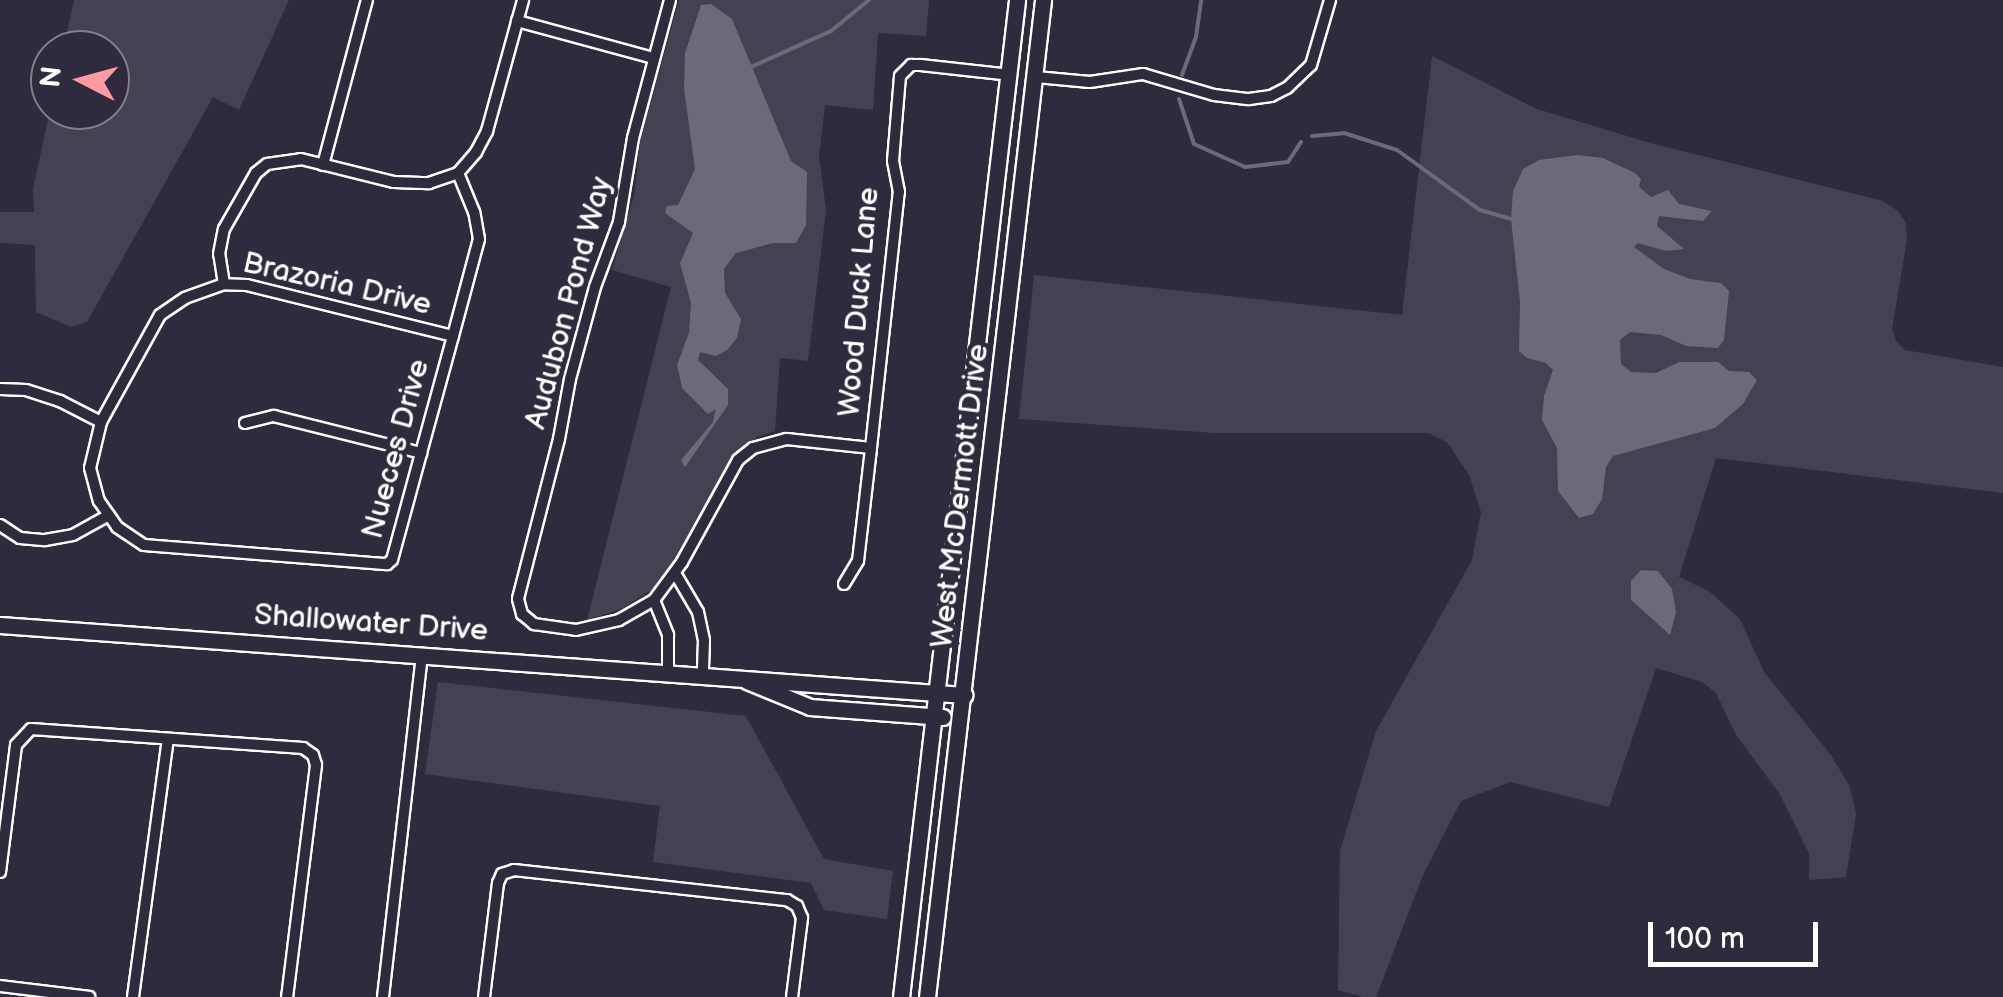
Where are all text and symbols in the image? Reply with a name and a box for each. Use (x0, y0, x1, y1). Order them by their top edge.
north arrow (30, 30, 130, 130)
text: N (34, 65, 69, 89)
street label: Audubon Pond Way (518, 172, 620, 434)
street label: Wood Duck Lane (831, 186, 887, 418)
street label: Brazoria Drive (239, 245, 435, 323)
street label: West McDermott Drive (923, 342, 997, 650)
street label: Nueces Drive (355, 355, 437, 543)
street label: Shallowater Drive (253, 597, 489, 649)
scale bar (1653, 902, 1823, 964)
text: 100 m (1665, 921, 1745, 957)

